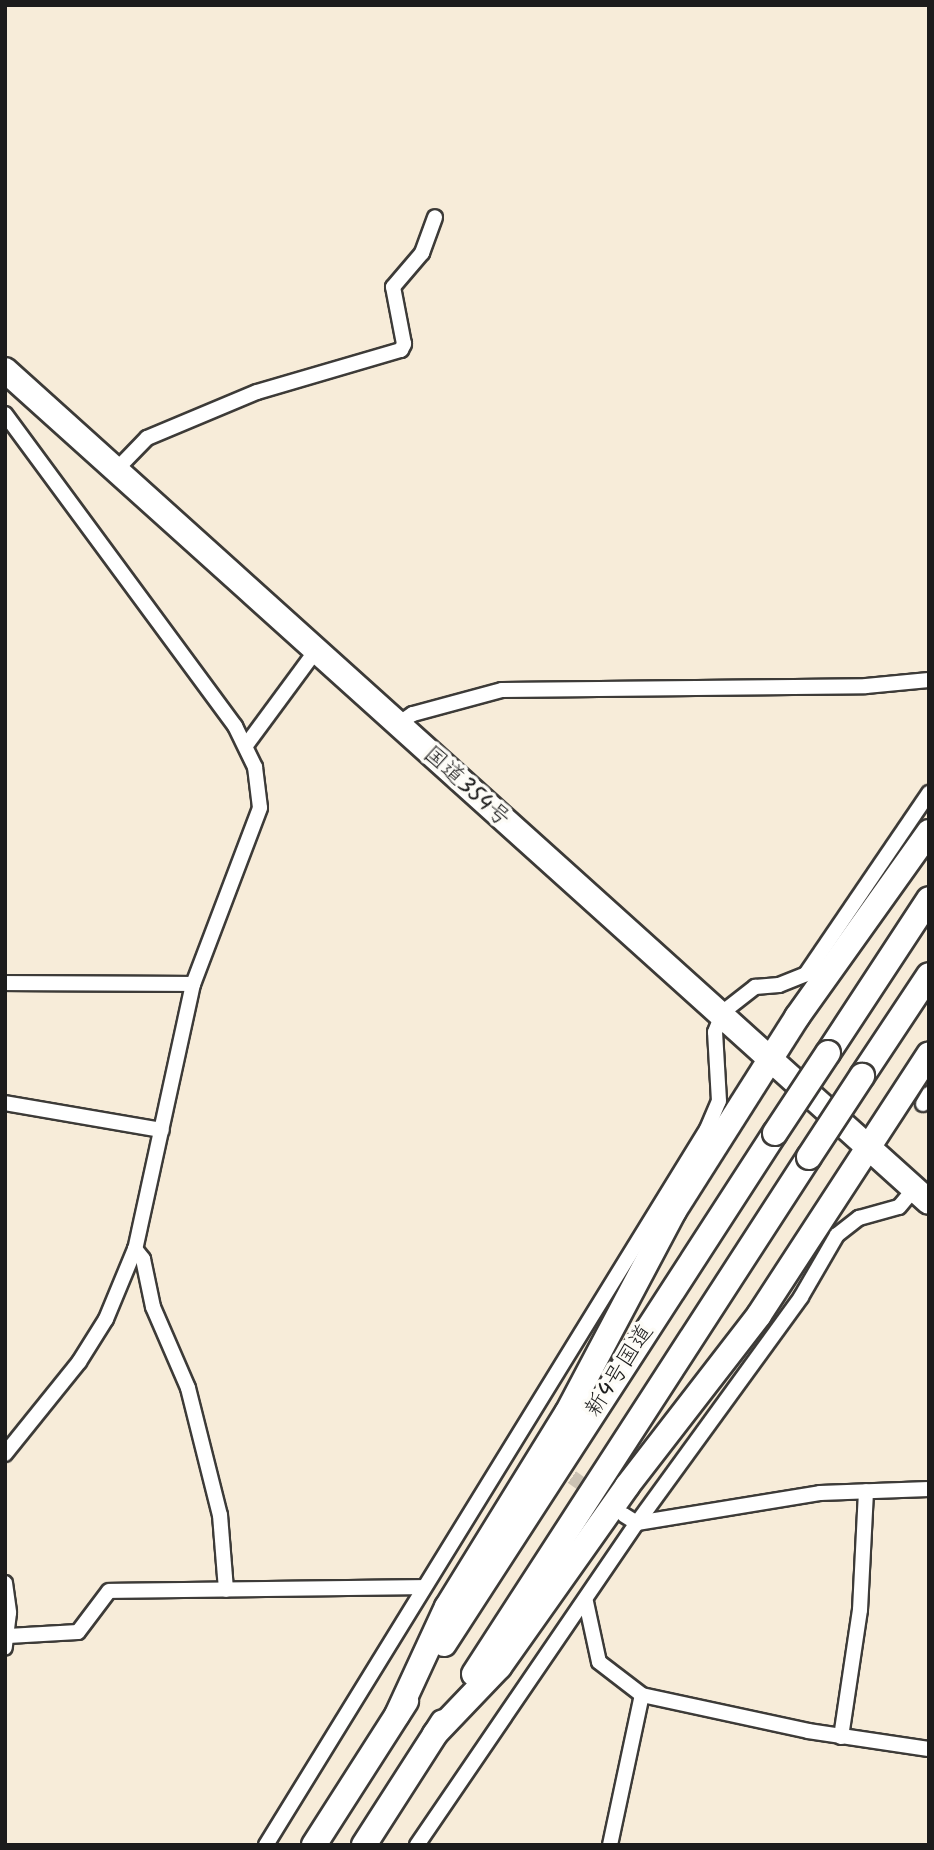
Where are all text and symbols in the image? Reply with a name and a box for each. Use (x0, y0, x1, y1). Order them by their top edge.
street label: 国道354号 (417, 741, 515, 833)
street label: 新4号国道 (580, 1320, 660, 1422)

